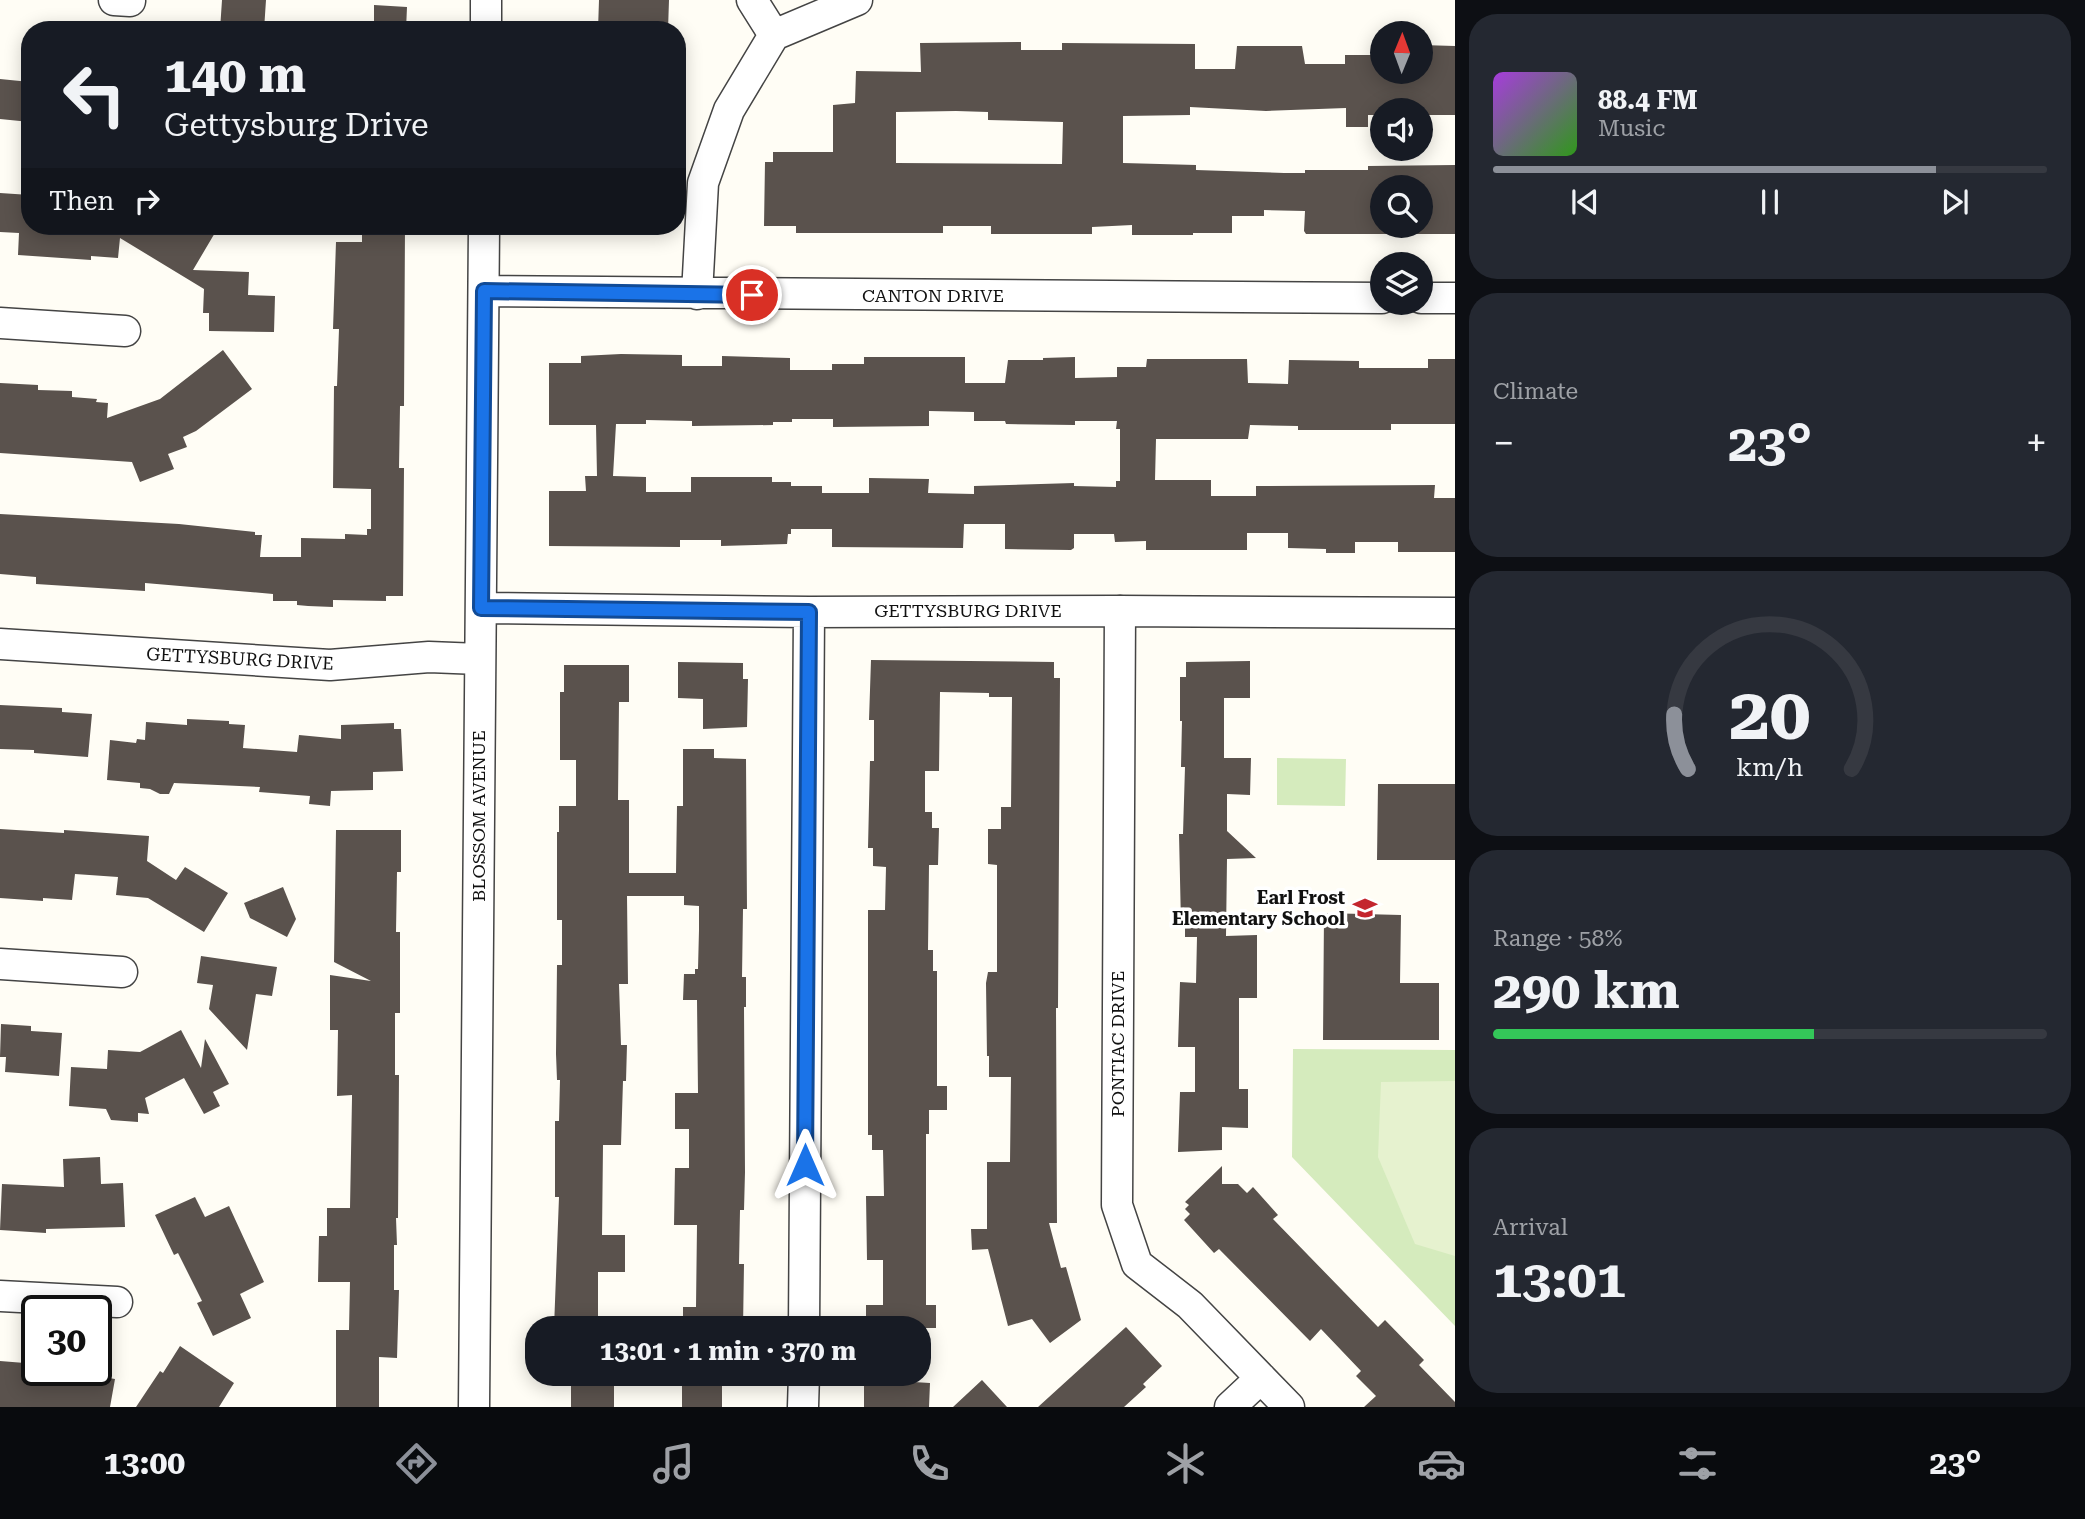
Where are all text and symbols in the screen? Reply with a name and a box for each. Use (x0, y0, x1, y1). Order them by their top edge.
north arrow (1370, 21, 1433, 84)
map controls (1370, 21, 1433, 315)
text: 140 m (164, 47, 306, 104)
icon: left (49, 49, 140, 140)
text: 88.4 FM (1598, 85, 1698, 115)
button: sound (1370, 98, 1433, 161)
text: Gettysburg Drive (164, 106, 429, 144)
text: Music (1598, 115, 1665, 142)
button: search (1370, 175, 1433, 238)
icon: right (128, 182, 166, 220)
icon: previous (1566, 183, 1604, 221)
icon: pause (1751, 183, 1789, 221)
icon: next (1936, 183, 1974, 221)
text: Then (49, 186, 114, 216)
button: layers (1370, 252, 1433, 315)
pin (722, 265, 782, 325)
icon: arrive (733, 276, 771, 314)
street label: CANTON DRIVE (862, 285, 1004, 306)
text: Climate (1493, 378, 1578, 405)
text: 23° (1728, 413, 1812, 474)
text: − (1493, 421, 1514, 465)
text: + (2026, 421, 2047, 465)
street label: GETTYSBURG DRIVE (874, 600, 1062, 621)
street label: GETTYSBURG DRIVE (146, 643, 334, 674)
text: 20 (1729, 673, 1811, 758)
street label: BLOSSOM AVENUE (468, 730, 489, 902)
text: km/h (1737, 753, 1803, 782)
place label: Earl Frost Elementary School (1172, 887, 1345, 929)
school or university icon: Earl Frost Elementary School (1351, 894, 1379, 922)
text: Range · 58% (1493, 925, 1622, 952)
text: 290 km (1493, 960, 1680, 1021)
street label: PONTIAC DRIVE (1107, 971, 1128, 1117)
position arrow (768, 1128, 842, 1202)
text: Arrival (1493, 1214, 1568, 1241)
text: 13:01 (1493, 1249, 1626, 1310)
speed limit sign: 30 (21, 1295, 112, 1386)
text: 13:01 · 1 min · 370 m (600, 1336, 856, 1366)
icon: directions (392, 1439, 441, 1488)
icon: music (649, 1439, 698, 1488)
icon: phone (905, 1439, 954, 1488)
icon: climate (1161, 1439, 1210, 1488)
icon: car (1417, 1439, 1466, 1488)
icon: filters (1673, 1439, 1722, 1488)
text: 13:00 (104, 1444, 185, 1482)
text: 23° (1930, 1444, 1981, 1482)

